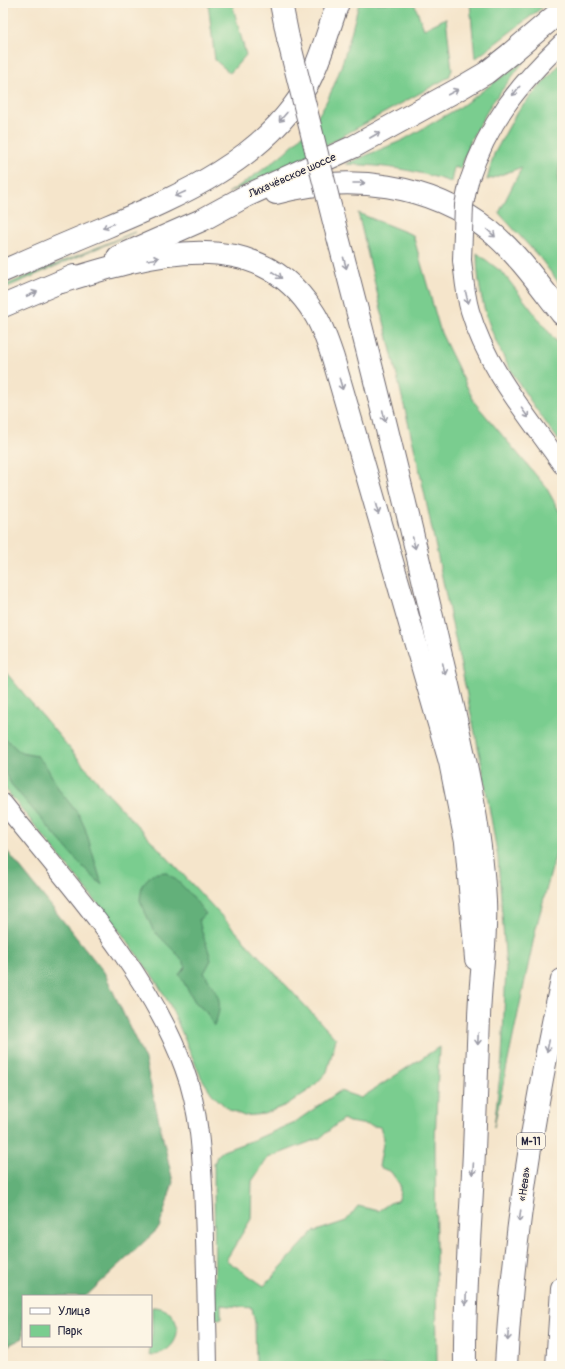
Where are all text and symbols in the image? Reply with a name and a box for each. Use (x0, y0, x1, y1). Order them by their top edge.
one-way arrow (512, 85, 520, 96)
one-way arrow (447, 88, 459, 95)
one-way arrow (279, 111, 288, 122)
one-way arrow (369, 131, 381, 139)
street label: Лихачёвское шоссе (246, 150, 338, 201)
one-way arrow (352, 179, 365, 187)
one-way arrow (174, 191, 186, 198)
one-way arrow (102, 223, 114, 230)
one-way arrow (486, 229, 497, 238)
one-way arrow (146, 255, 159, 263)
one-way arrow (342, 257, 349, 270)
one-way arrow (272, 271, 283, 279)
one-way arrow (25, 290, 37, 297)
one-way arrow (464, 291, 472, 304)
one-way arrow (338, 378, 345, 391)
one-way arrow (521, 408, 529, 419)
one-way arrow (381, 410, 389, 423)
one-way arrow (374, 502, 381, 515)
one-way arrow (411, 536, 419, 549)
one-way arrow (440, 663, 448, 676)
one-way arrow (474, 1032, 481, 1045)
one-way arrow (543, 1039, 551, 1052)
road number: М-11 (517, 1133, 545, 1149)
one-way arrow (469, 1162, 476, 1175)
street label: «Нева» (516, 1166, 533, 1202)
one-way arrow (516, 1209, 524, 1222)
one-way arrow (462, 1292, 470, 1305)
legend (22, 1295, 152, 1347)
text: Улица (58, 1304, 90, 1319)
text: Парк (58, 1324, 83, 1339)
one-way arrow (504, 1328, 512, 1341)

